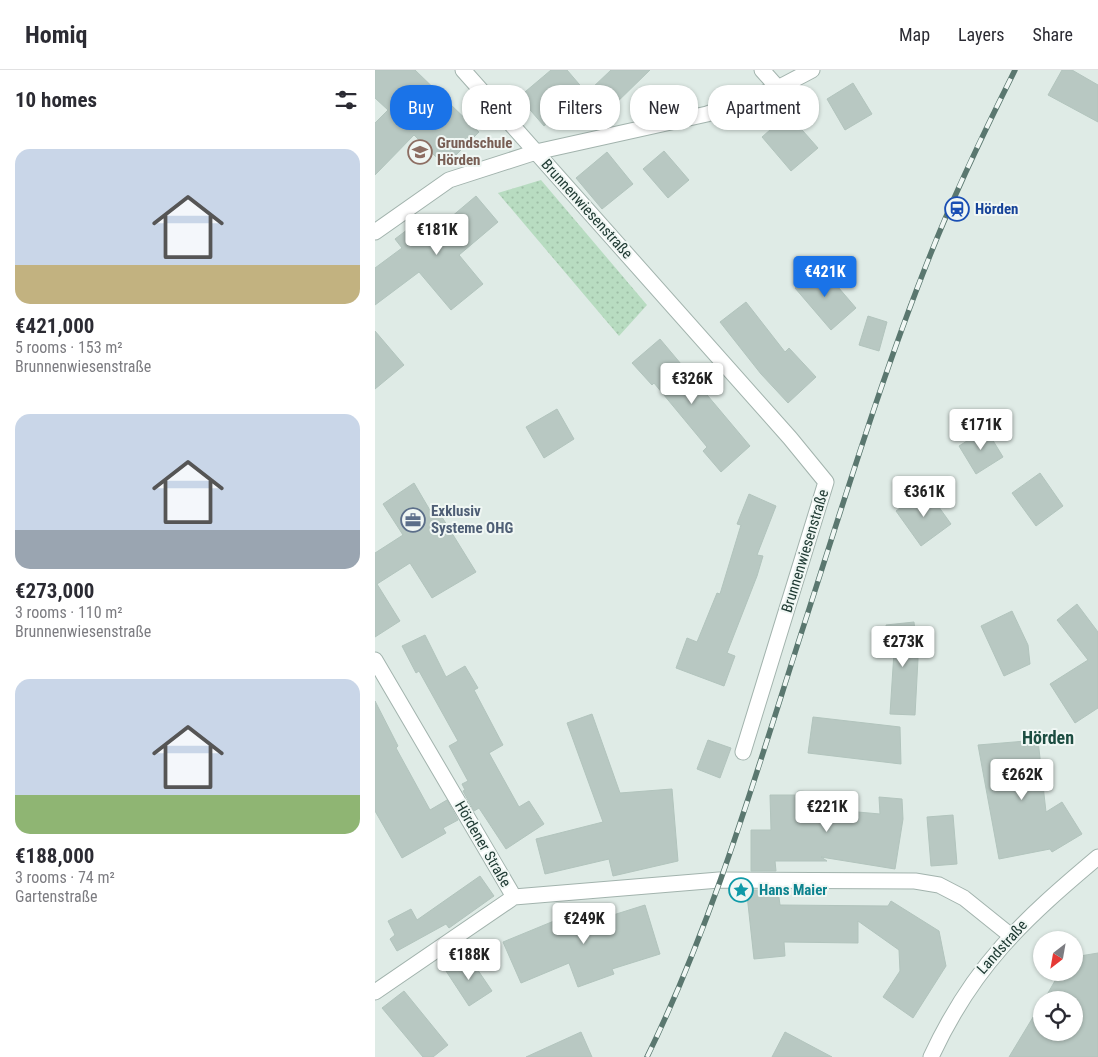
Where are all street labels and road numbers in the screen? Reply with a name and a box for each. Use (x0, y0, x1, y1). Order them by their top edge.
street label: Brunnenwiesenstraße (538, 155, 636, 263)
street label: Brunnenwiesenstraße (778, 487, 832, 615)
street label: Hördener Straße (451, 798, 515, 890)
street label: Landstraße (973, 916, 1031, 978)

